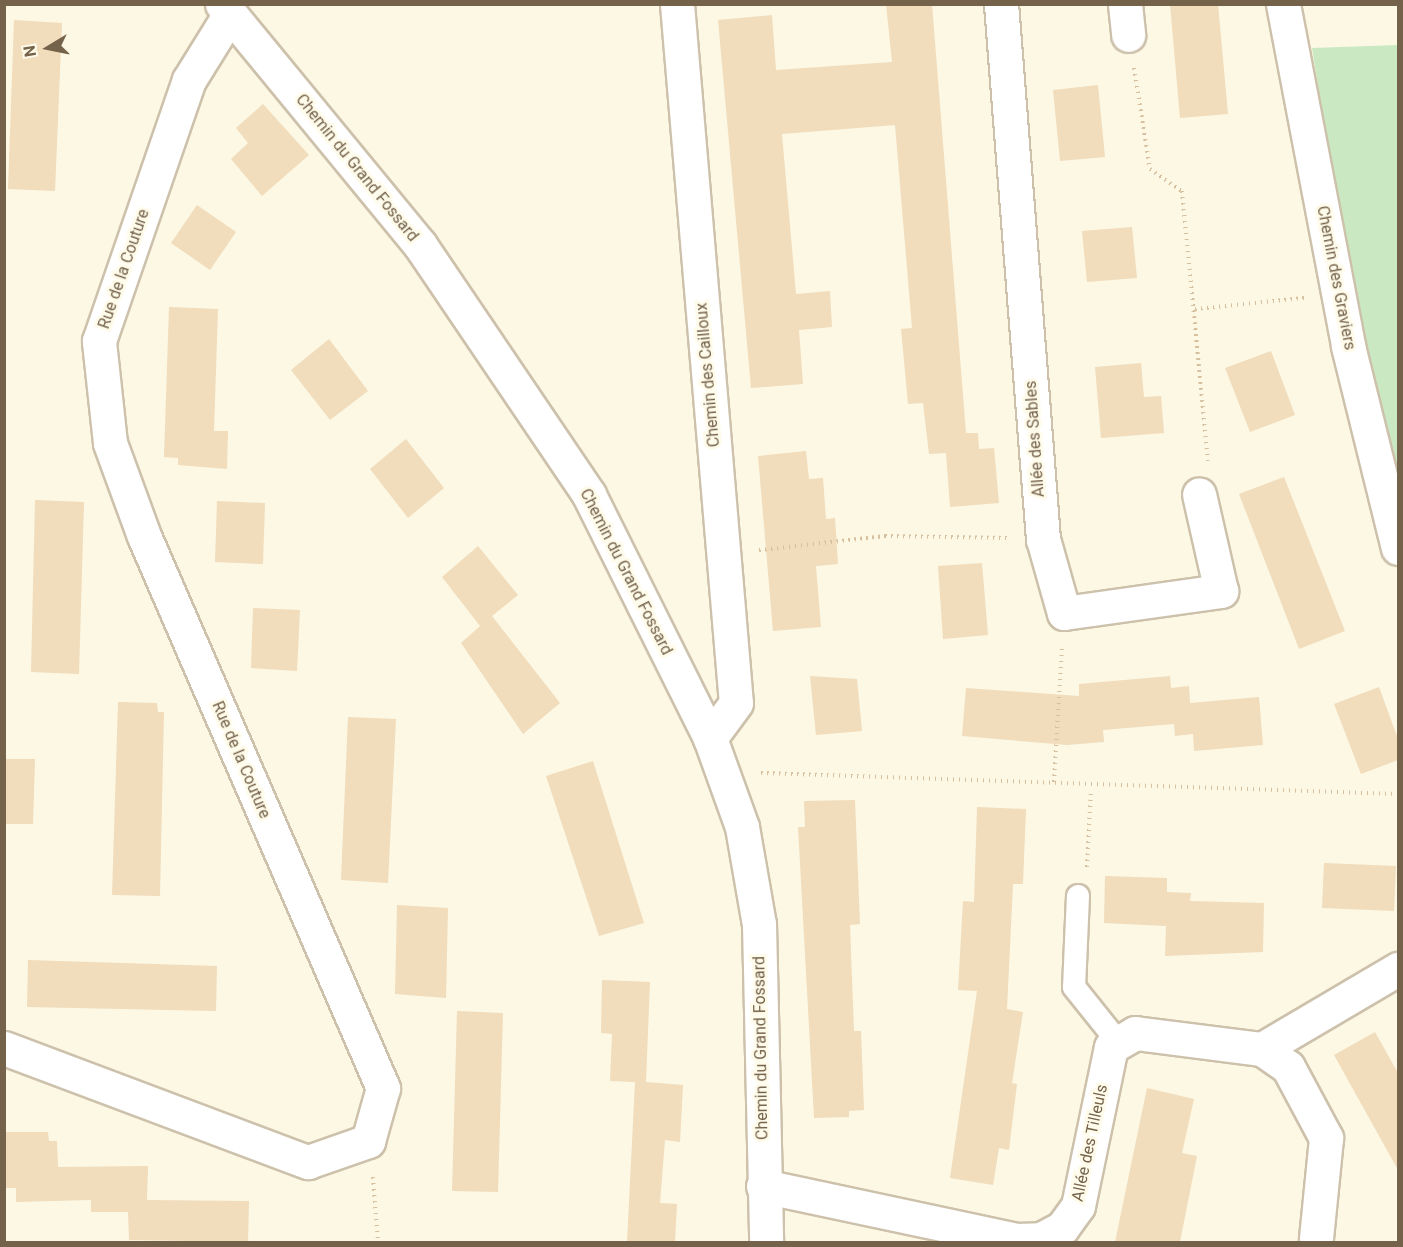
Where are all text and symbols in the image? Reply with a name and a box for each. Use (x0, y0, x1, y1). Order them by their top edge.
north arrow (18, 18, 78, 78)
text: N (19, 44, 40, 58)
street label: Chemin du Grand Fossard (292, 90, 422, 246)
street label: Chemin des Graviers (1313, 204, 1359, 352)
street label: Rue de la Couture (95, 207, 153, 331)
street label: Chemin des Cailloux (692, 302, 724, 448)
street label: Allée des Sables (1021, 380, 1049, 498)
street label: Chemin du Grand Fossard (576, 486, 676, 658)
street label: Rue de la Couture (208, 699, 274, 821)
street label: Chemin du Grand Fossard (750, 956, 772, 1140)
street label: Allée des Tilleuls (1068, 1083, 1112, 1203)

